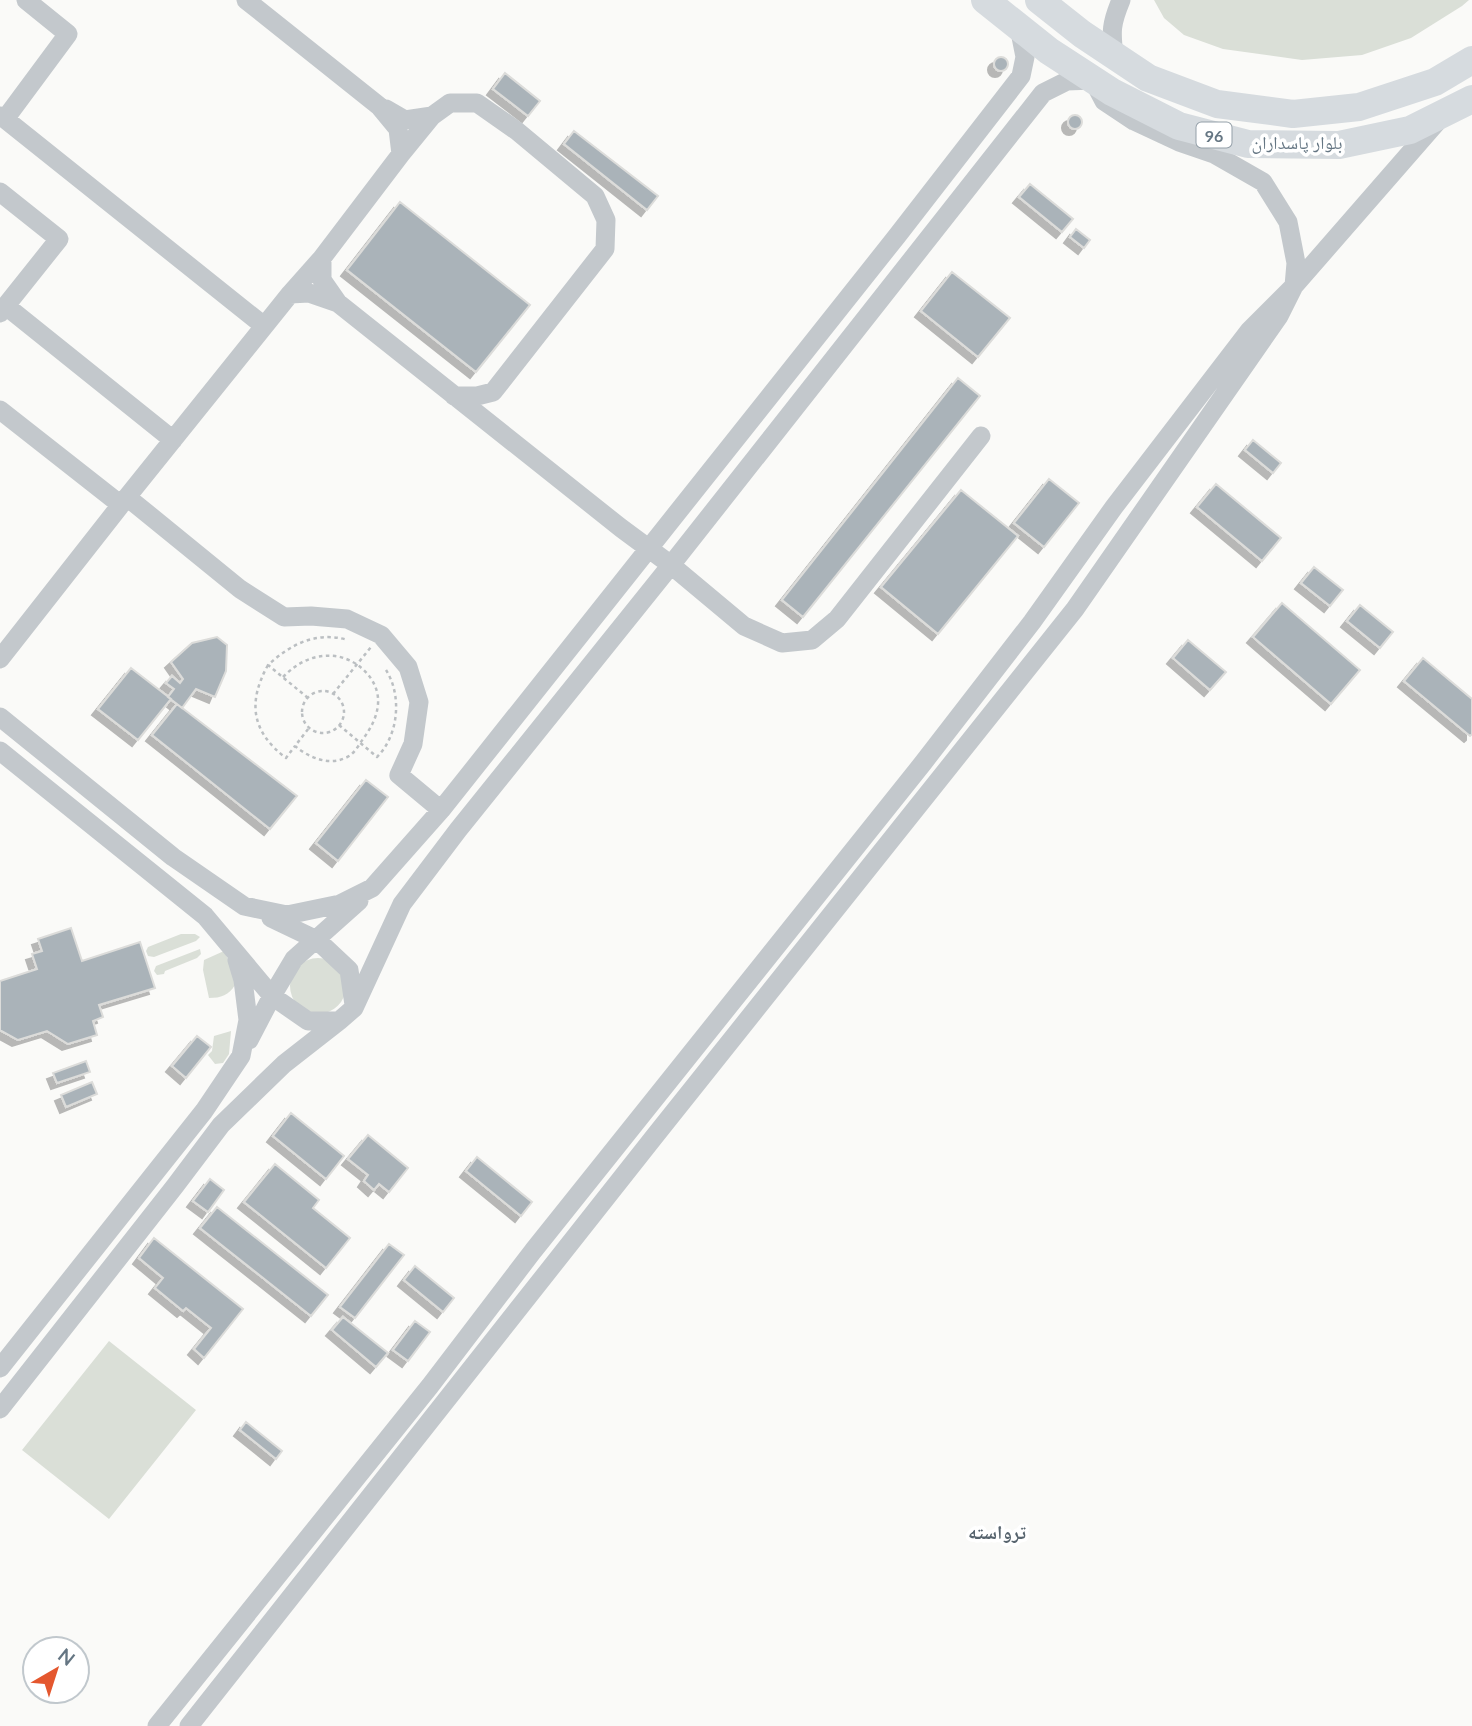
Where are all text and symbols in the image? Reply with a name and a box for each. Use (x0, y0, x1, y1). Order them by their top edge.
road number: 96 (1196, 122, 1232, 148)
street label: بلوار پاسداران (1252, 131, 1342, 154)
district label: ترواسته (968, 1520, 1027, 1543)
north arrow (21, 1635, 91, 1705)
text: N (54, 1643, 80, 1670)

